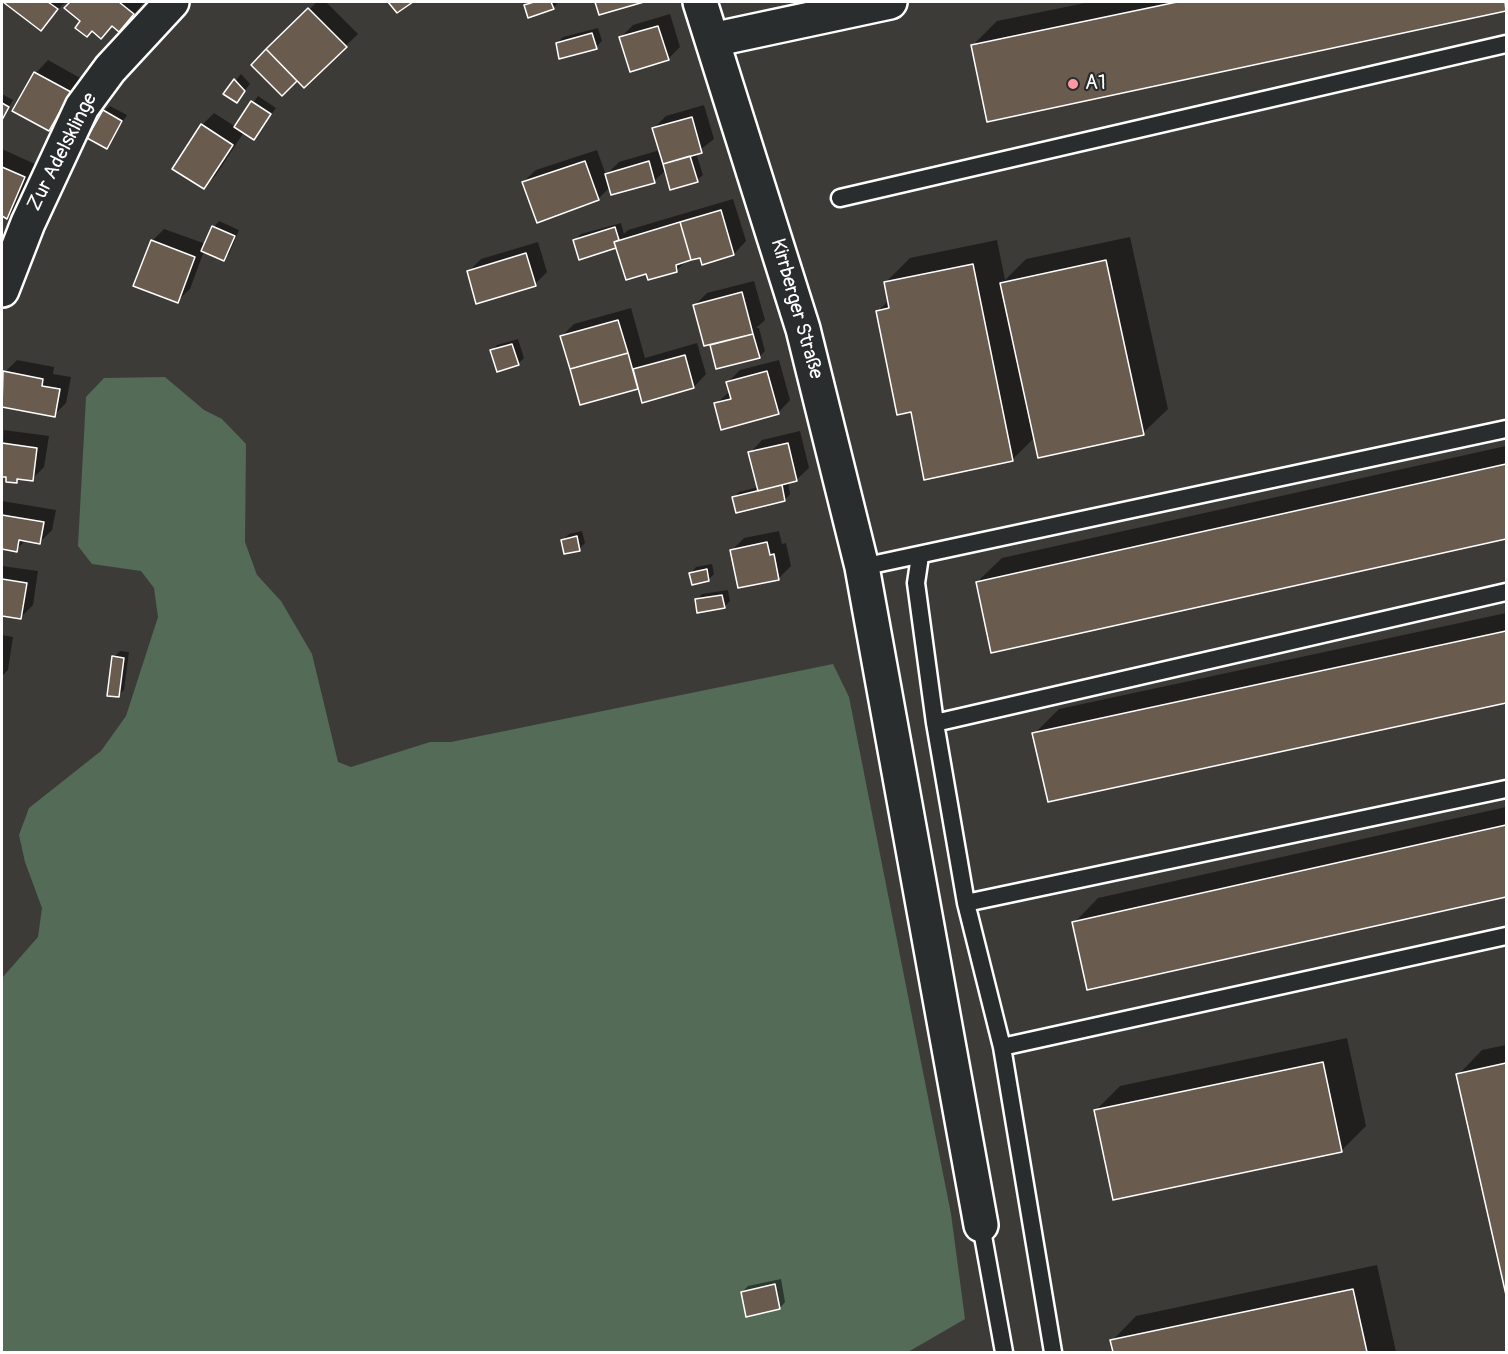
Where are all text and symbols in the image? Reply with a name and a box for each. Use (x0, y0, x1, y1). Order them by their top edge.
place label: A1 (1085, 72, 1106, 96)
marker: A1 (1066, 77, 1080, 91)
street label: Zur Adelsklinge (23, 89, 103, 215)
street label: Kirrberger Straße (764, 236, 828, 382)

